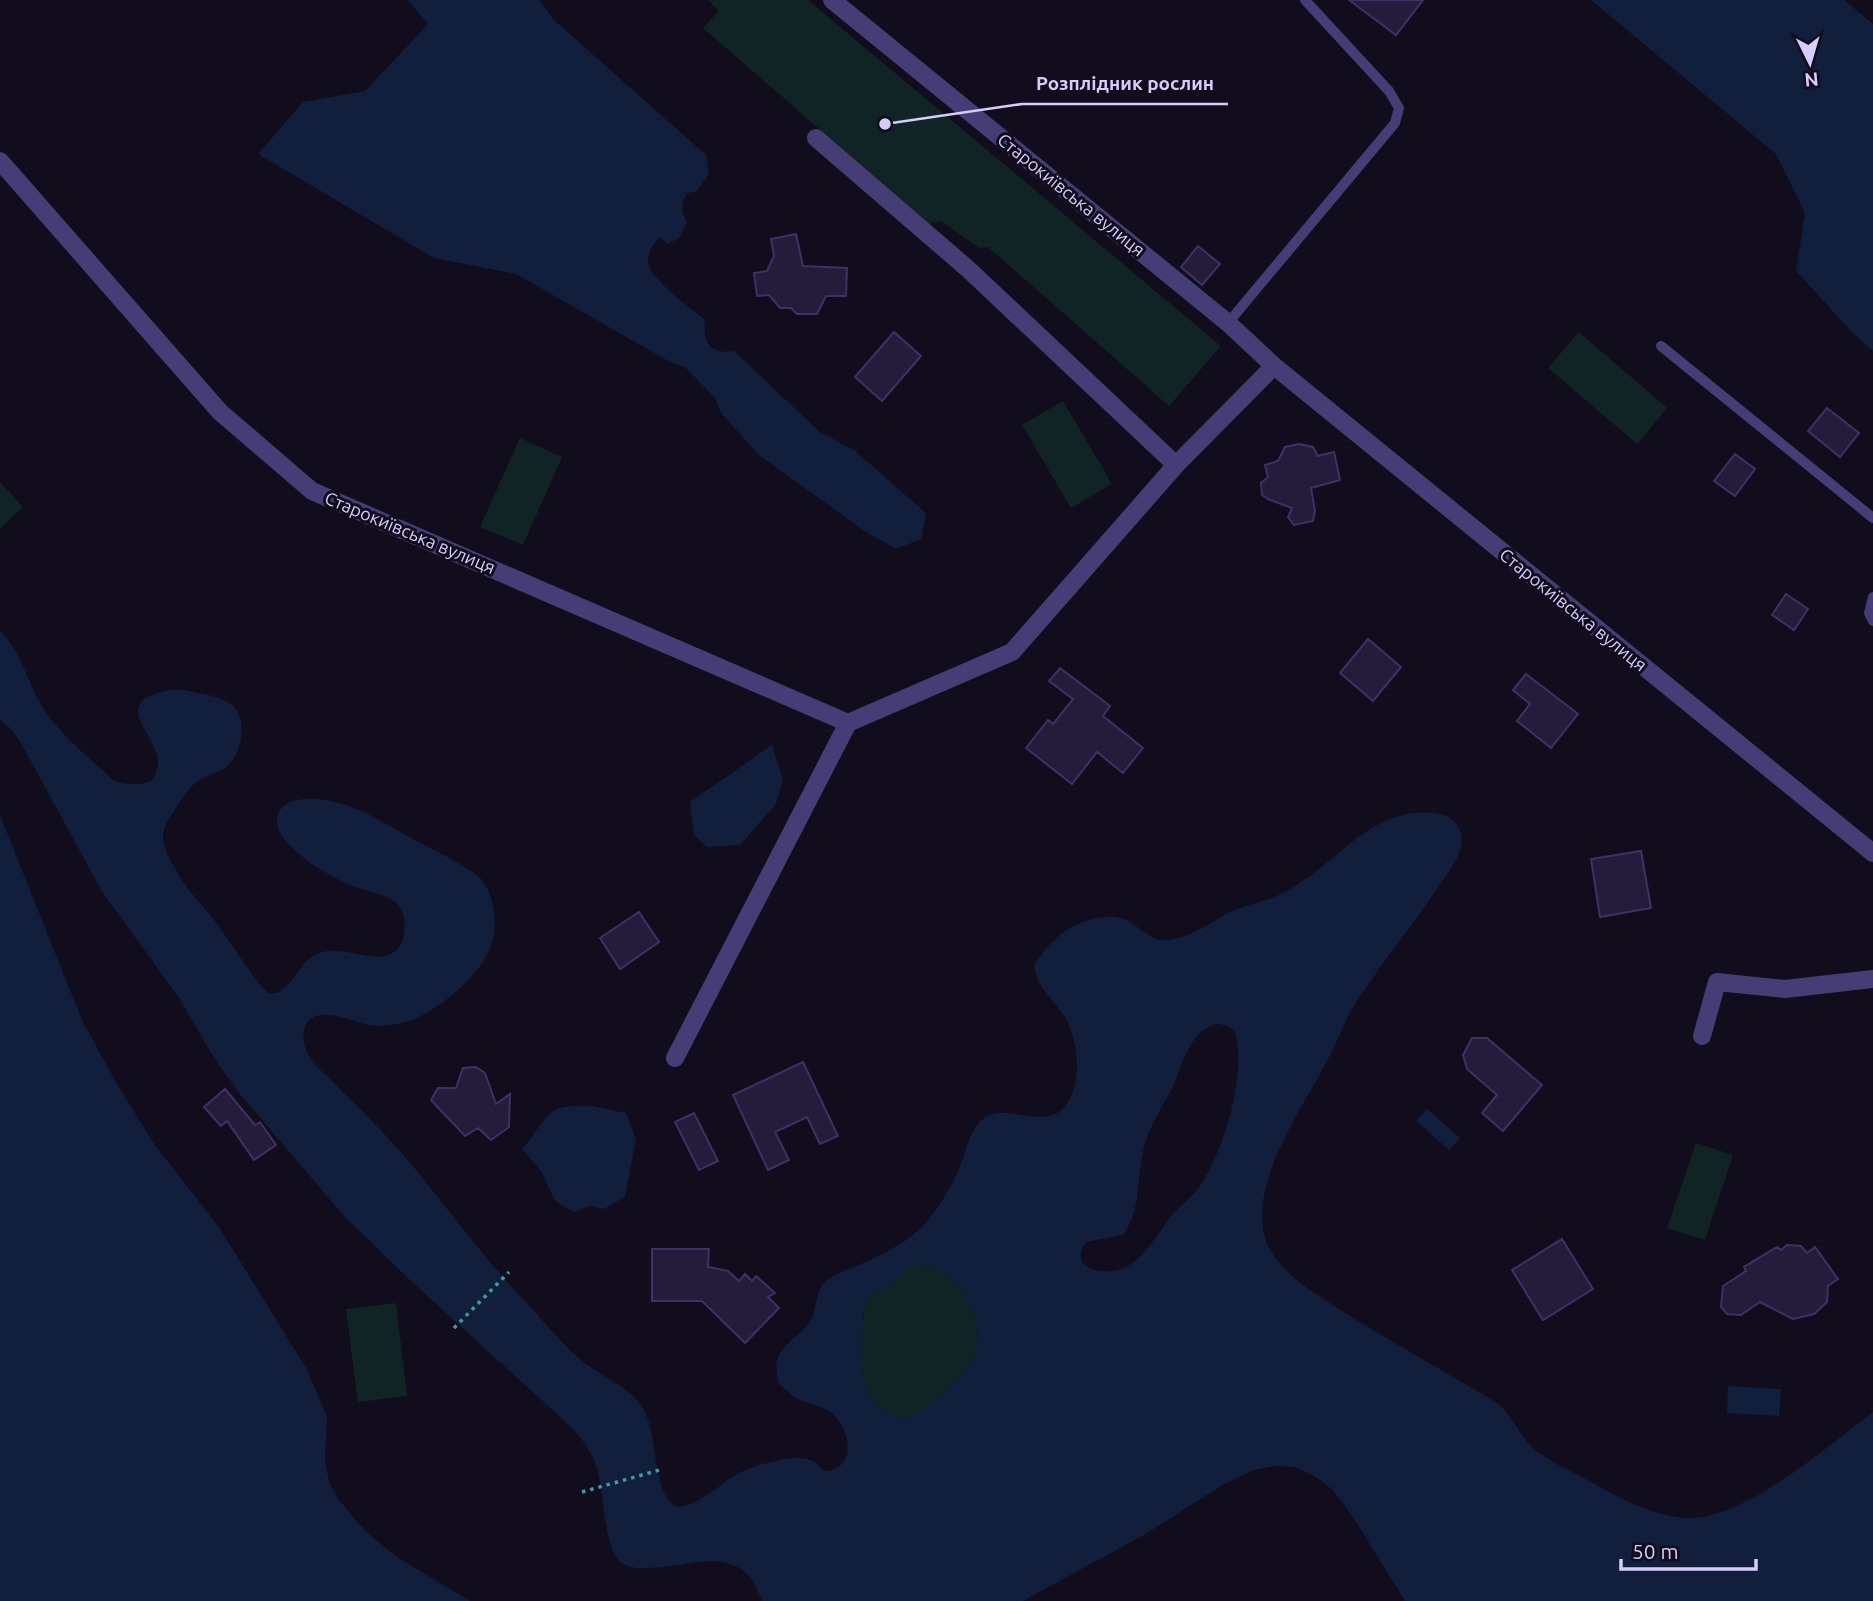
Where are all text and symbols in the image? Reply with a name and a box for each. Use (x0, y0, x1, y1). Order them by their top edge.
north arrow (1775, 28, 1845, 98)
callout: Розплідник рослин (1022, 64, 1228, 104)
text: N (1803, 68, 1820, 92)
text: Розплідник рослин (1036, 72, 1214, 94)
street label: Старокиївська вулиця (994, 129, 1149, 260)
street label: Старокиївська вулиця (322, 487, 499, 577)
street label: Старокиївська вулиця (1496, 544, 1651, 675)
scale bar (1621, 1528, 1756, 1572)
text: 50 m (1632, 1539, 1679, 1563)

